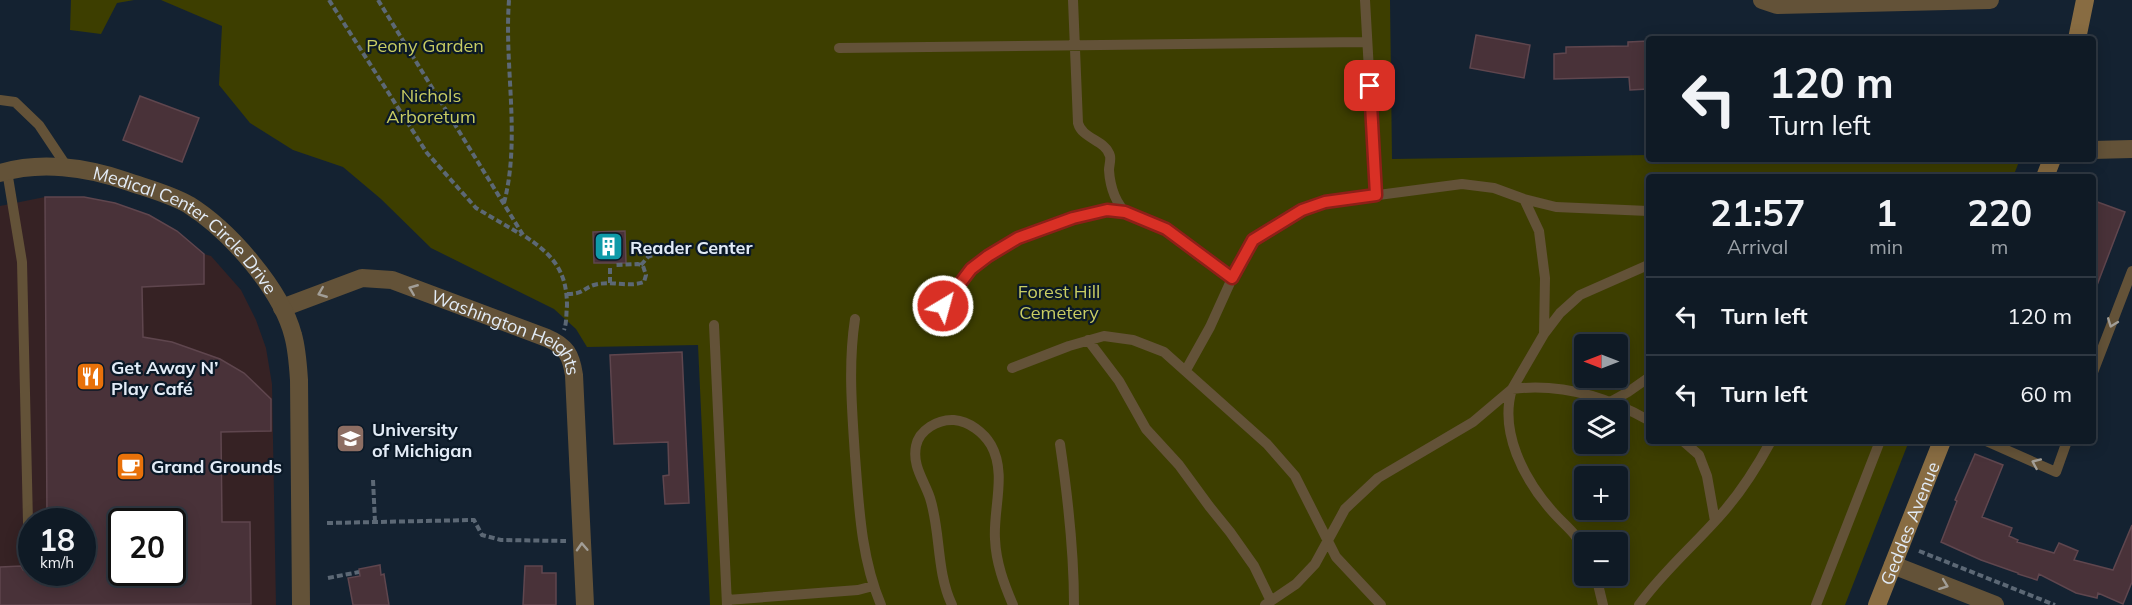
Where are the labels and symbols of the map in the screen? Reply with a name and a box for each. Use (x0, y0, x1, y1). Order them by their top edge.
park label: Peony Garden (366, 34, 484, 57)
pin (1344, 60, 1395, 111)
park label: Nichols Arboretum (386, 84, 476, 128)
street label: Medical Center Circle Drive (91, 161, 283, 298)
building icon: Reader Center (593, 231, 625, 263)
place label: Reader Center (630, 236, 753, 259)
position arrow (911, 274, 975, 338)
park label: Forest Hill Cemetery (1018, 280, 1100, 324)
one-way arrow (408, 283, 419, 296)
street label: Washington Heights (428, 284, 585, 377)
one-way arrow (317, 286, 328, 298)
one-way arrow (2107, 317, 2120, 328)
north arrow (1574, 334, 1628, 388)
place label: Get Away N’ Play Café (111, 356, 218, 400)
restaurant icon: Get Away N’ Play Café (74, 361, 106, 393)
place label: University of Michigan (372, 418, 472, 462)
school or university icon: University of Michigan (335, 423, 367, 455)
cafe icon: Grand Grounds (114, 450, 146, 482)
place label: Grand Grounds (151, 455, 282, 478)
street label: Geddes Avenue (1875, 458, 1944, 588)
one-way arrow (2031, 458, 2042, 470)
speed limit sign: 20 (108, 508, 186, 586)
one-way arrow (576, 542, 589, 551)
one-way arrow (1938, 578, 1949, 590)

